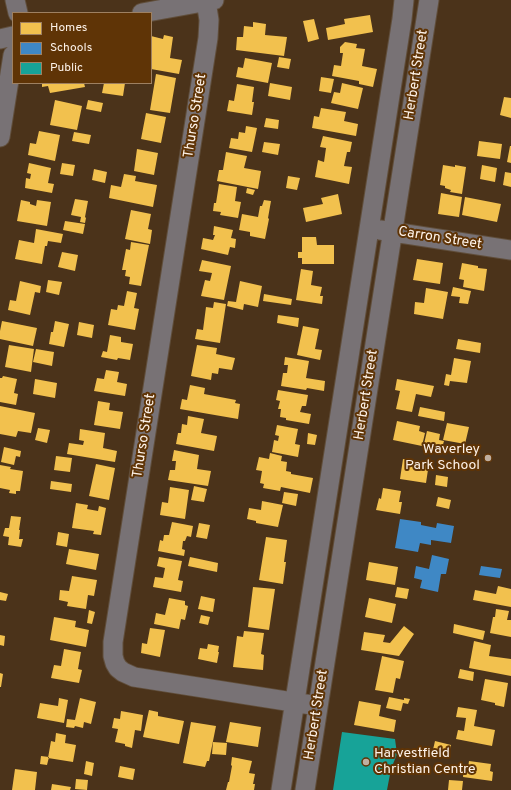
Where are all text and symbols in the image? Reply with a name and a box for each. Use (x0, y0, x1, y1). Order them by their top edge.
legend (12, 12, 152, 84)
text: Homes (50, 20, 87, 36)
street label: Herbert Street (402, 29, 432, 121)
text: Schools (50, 40, 92, 56)
text: Public (50, 60, 83, 76)
street label: Thurso Street (181, 73, 211, 159)
street label: Carron Street (397, 224, 483, 254)
street label: Herbert Street (352, 349, 382, 441)
street label: Thurso Street (130, 393, 160, 479)
place label: Waverley Park School (405, 442, 480, 474)
marker: Waverley Park School (483, 453, 493, 463)
street label: Herbert Street (302, 669, 332, 761)
place label: Harvestfield Christian Centre (374, 746, 476, 778)
marker: Harvestfield Christian Centre (361, 757, 371, 767)

